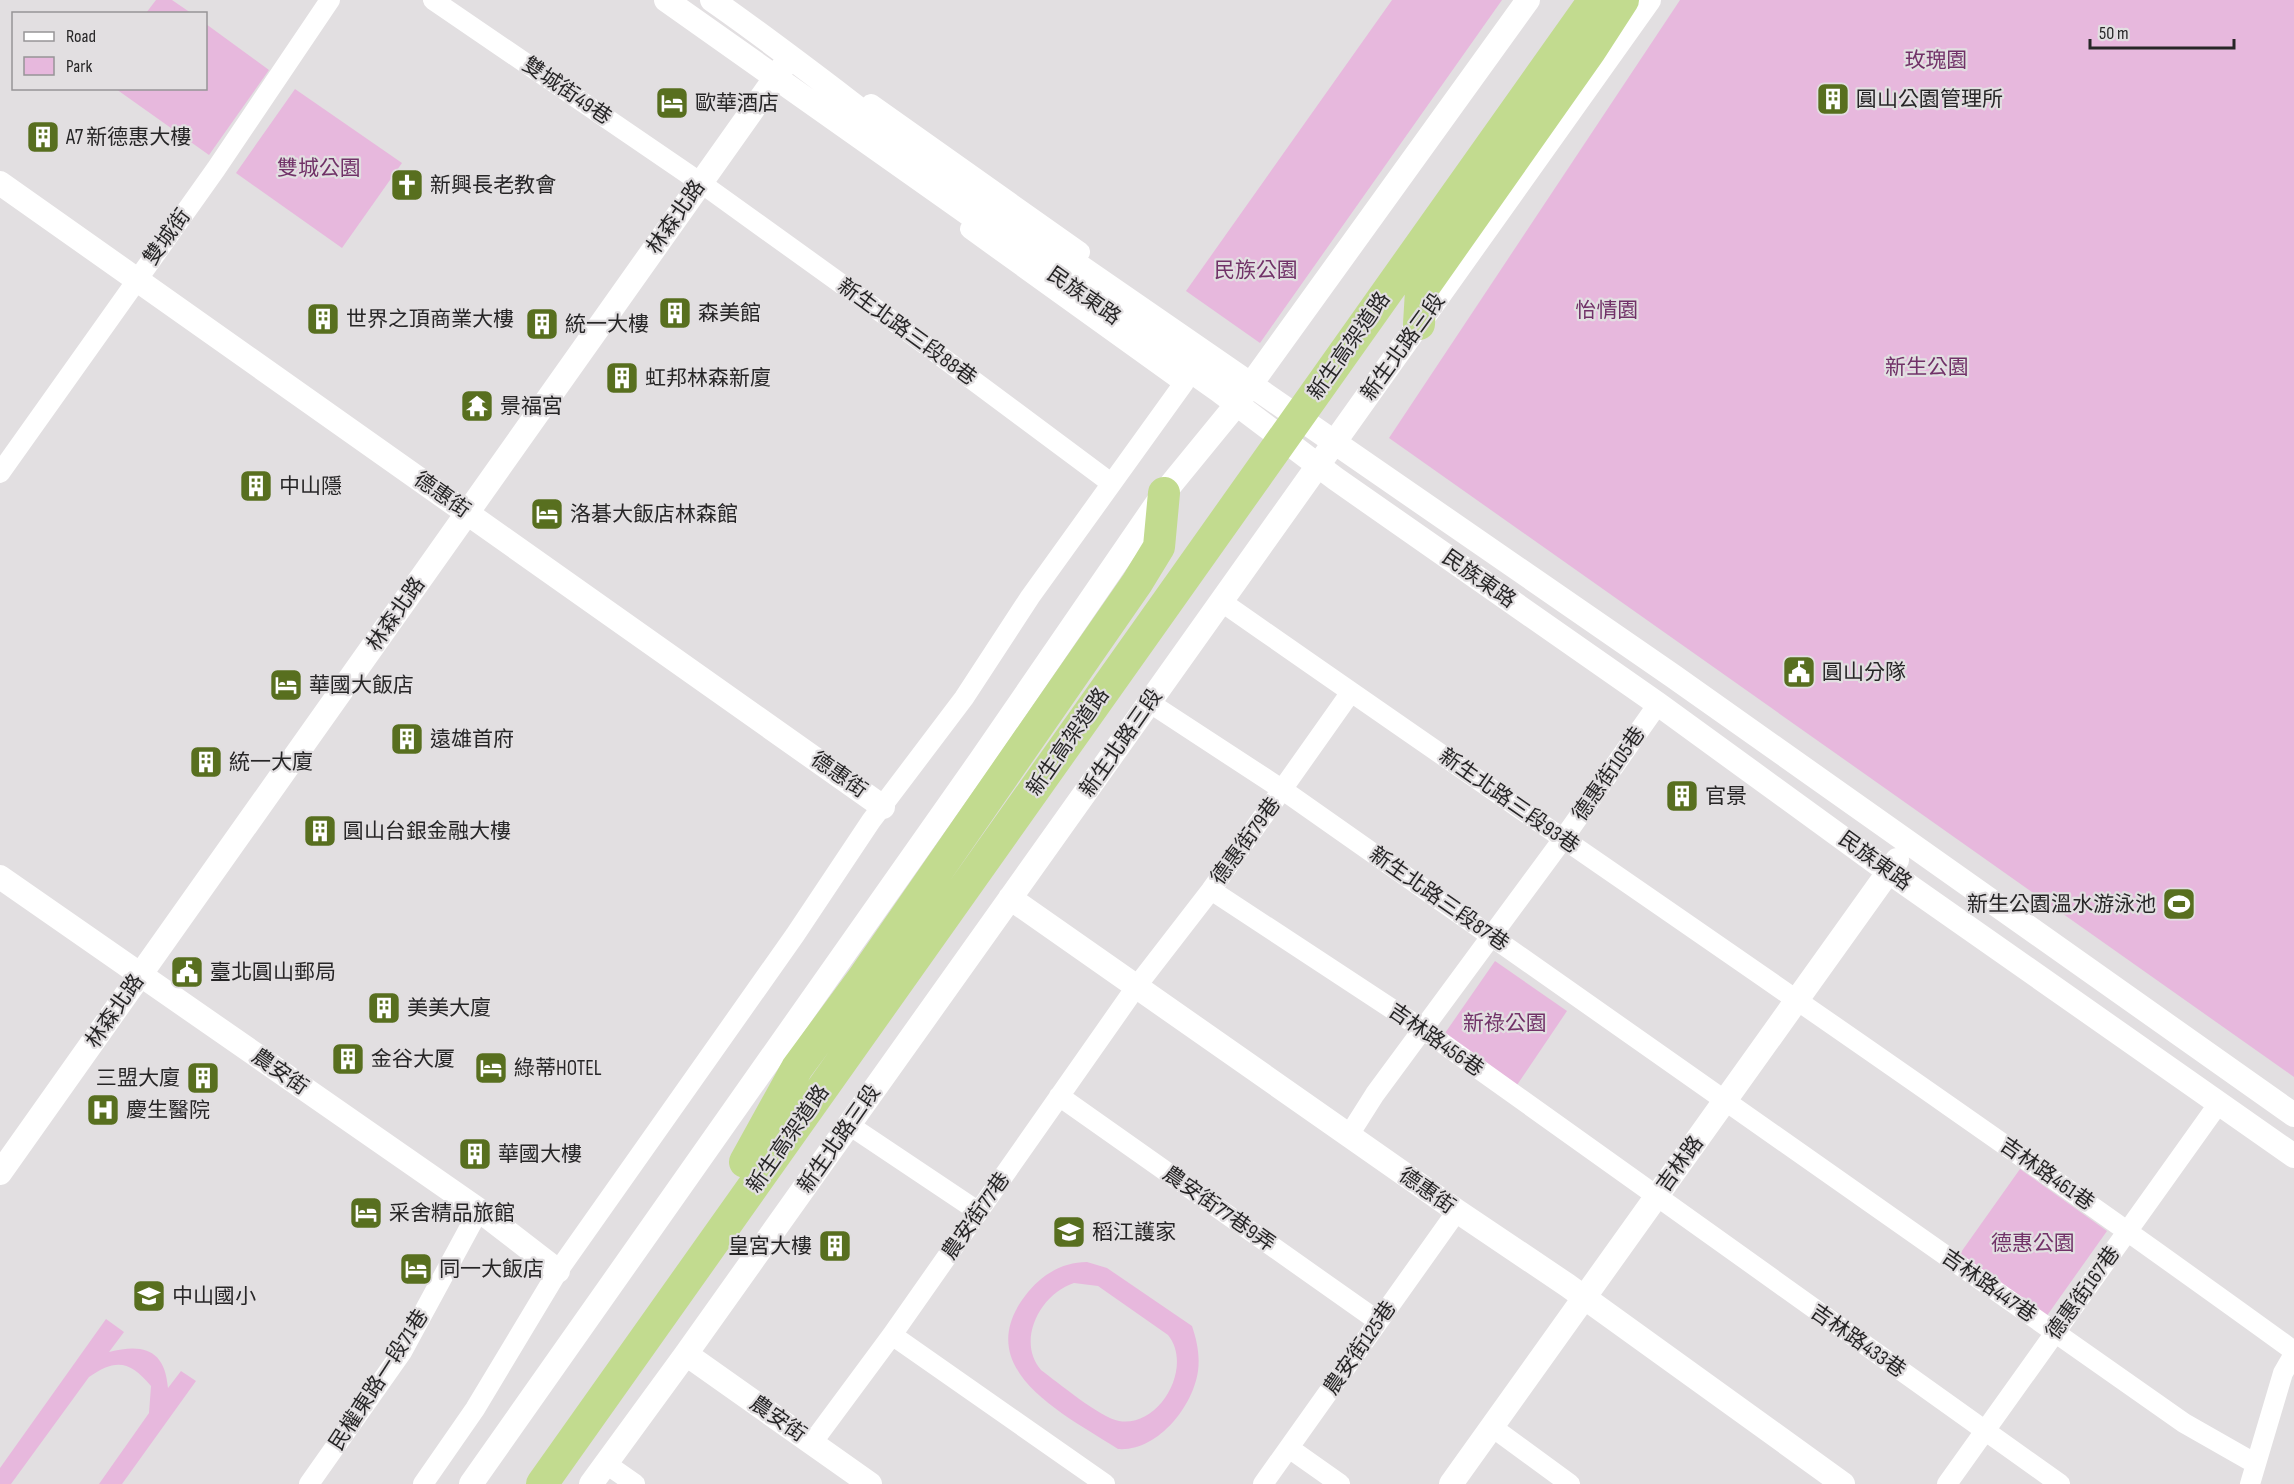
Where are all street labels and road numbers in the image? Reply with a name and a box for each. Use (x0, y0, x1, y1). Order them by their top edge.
street label: 雙城街49巷 (518, 52, 616, 130)
street label: 林森北路 (642, 175, 710, 259)
street label: 雙城街 (138, 204, 196, 270)
street label: 民族東路 (1042, 262, 1126, 330)
street label: 新生北路三段88巷 (833, 273, 981, 391)
street label: 新生高架道路 (1303, 287, 1395, 405)
street label: 新生北路三段 (1356, 289, 1450, 405)
street label: 德惠街 (409, 467, 475, 523)
street label: 民族東路 (1437, 545, 1521, 613)
street label: 林森北路 (362, 572, 430, 656)
street label: 新生高架道路 (1022, 683, 1114, 801)
street label: 新生北路三段 (1075, 684, 1167, 802)
street label: 德惠街105巷 (1567, 722, 1651, 826)
street label: 新生北路三段93巷 (1434, 743, 1584, 859)
street label: 德惠街 (806, 747, 872, 803)
street label: 德惠街79巷 (1206, 793, 1286, 889)
street label: 民族東路 (1834, 826, 1916, 896)
street label: 新生北路三段87巷 (1364, 842, 1514, 956)
street label: 林森北路 (81, 969, 149, 1053)
street label: 吉林路456巷 (1384, 998, 1488, 1082)
street label: 農安街 (247, 1044, 313, 1100)
street label: 新生高架道路 (742, 1080, 834, 1198)
street label: 新生北路三段 (793, 1080, 885, 1198)
street label: 吉林路 (1651, 1131, 1709, 1197)
street label: 吉林路461巷 (1995, 1132, 2099, 1216)
street label: 農安街77巷9弄 (1158, 1161, 1280, 1257)
street label: 德惠街 (1394, 1163, 1460, 1219)
street label: 農安街77巷 (937, 1168, 1015, 1264)
street label: 德惠街167巷 (2041, 1242, 2125, 1344)
street label: 吉林路447巷 (1937, 1244, 2041, 1328)
street label: 農安街125巷 (1319, 1296, 1401, 1400)
street label: 吉林路433巷 (1806, 1299, 1910, 1383)
street label: 民權東路一段71巷 (324, 1305, 434, 1455)
street label: 農安街 (745, 1391, 811, 1447)

